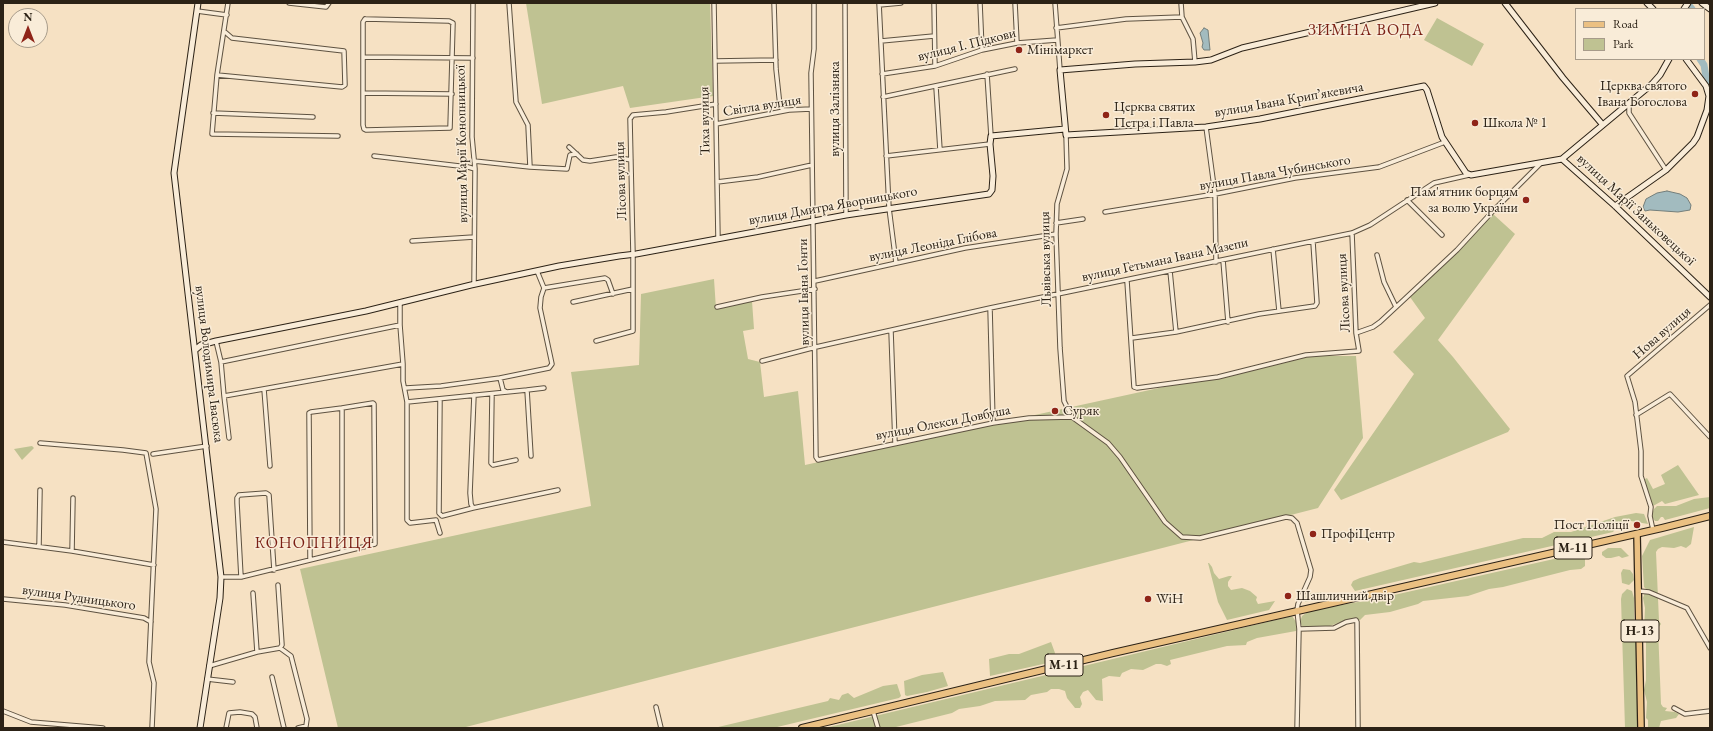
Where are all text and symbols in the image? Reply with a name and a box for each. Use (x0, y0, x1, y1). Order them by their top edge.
north arrow (8, 8, 48, 48)
legend (1575, 8, 1705, 60)
text: N (24, 10, 32, 24)
text: Road (1613, 16, 1638, 32)
district label: ЗИМНА ВОДА (1308, 21, 1424, 41)
street label: вулиця І. Підкови (916, 25, 1018, 65)
text: Park (1613, 36, 1633, 52)
place label: Мінімаркет (1027, 42, 1093, 58)
marker: Мінімаркет (1014, 45, 1024, 55)
street label: вулиця Залізняка (827, 61, 843, 157)
street label: вулиця Марії Конопницької (452, 65, 472, 223)
place label: Церква святого Івана Богослова (1597, 78, 1687, 110)
street label: вулиця Івана Крипʼякевича (1213, 79, 1365, 121)
street label: Тиха вулиця (696, 87, 714, 155)
marker: Церква святого Івана Богослова (1690, 89, 1700, 99)
street label: Світла вулиця (722, 92, 802, 120)
place label: Церква святих Петра і Павла (1114, 99, 1195, 132)
marker: Церква святих Петра і Павла (1101, 110, 1111, 120)
place label: Школа № 1 (1483, 115, 1547, 131)
marker: Школа № 1 (1470, 118, 1480, 128)
street label: Лісова вулиця (611, 141, 631, 221)
street label: вулиця Павла Чубинського (1198, 151, 1352, 195)
street label: вулиця Марії Заньковецької (1573, 151, 1699, 269)
street label: вулиця Дмитра Яворницького (747, 183, 919, 229)
place label: Пам'ятник борцям за волю України (1410, 184, 1518, 216)
marker: Пам'ятник борцям за волю України (1521, 195, 1531, 205)
street label: Львівська вулиця (1037, 211, 1055, 307)
street label: вулиця Леоніда Глібова (868, 224, 998, 266)
street label: вулиця Гетьмана Івана Мазепи (1080, 234, 1250, 286)
street label: вулиця Івана Ґонти (795, 238, 813, 346)
street label: Лісова вулиця (1334, 253, 1354, 333)
street label: вулиця Володимира Івасюка (191, 284, 227, 444)
street label: Нова вулиця (1629, 303, 1695, 363)
street label: вулиця Олекси Довбуша (874, 402, 1012, 444)
place label: Суряк (1063, 403, 1099, 419)
marker: Суряк (1050, 406, 1060, 416)
place label: Пост Поліції (1554, 517, 1629, 533)
marker: Пост Поліції (1632, 520, 1642, 530)
place label: ПрофіЦентр (1321, 526, 1395, 542)
marker: ПрофіЦентр (1308, 529, 1318, 539)
district label: КОНОПНИЦЯ (255, 534, 373, 554)
road number: М-11 (1554, 537, 1592, 559)
street label: вулиця Рудницького (21, 582, 137, 614)
place label: Шашличний двір (1296, 588, 1394, 604)
place label: WiH (1156, 591, 1183, 607)
marker: Шашличний двір (1283, 591, 1293, 601)
marker: WiH (1143, 594, 1153, 604)
road number: Н-13 (1621, 620, 1659, 642)
road number: М-11 (1045, 654, 1083, 676)

